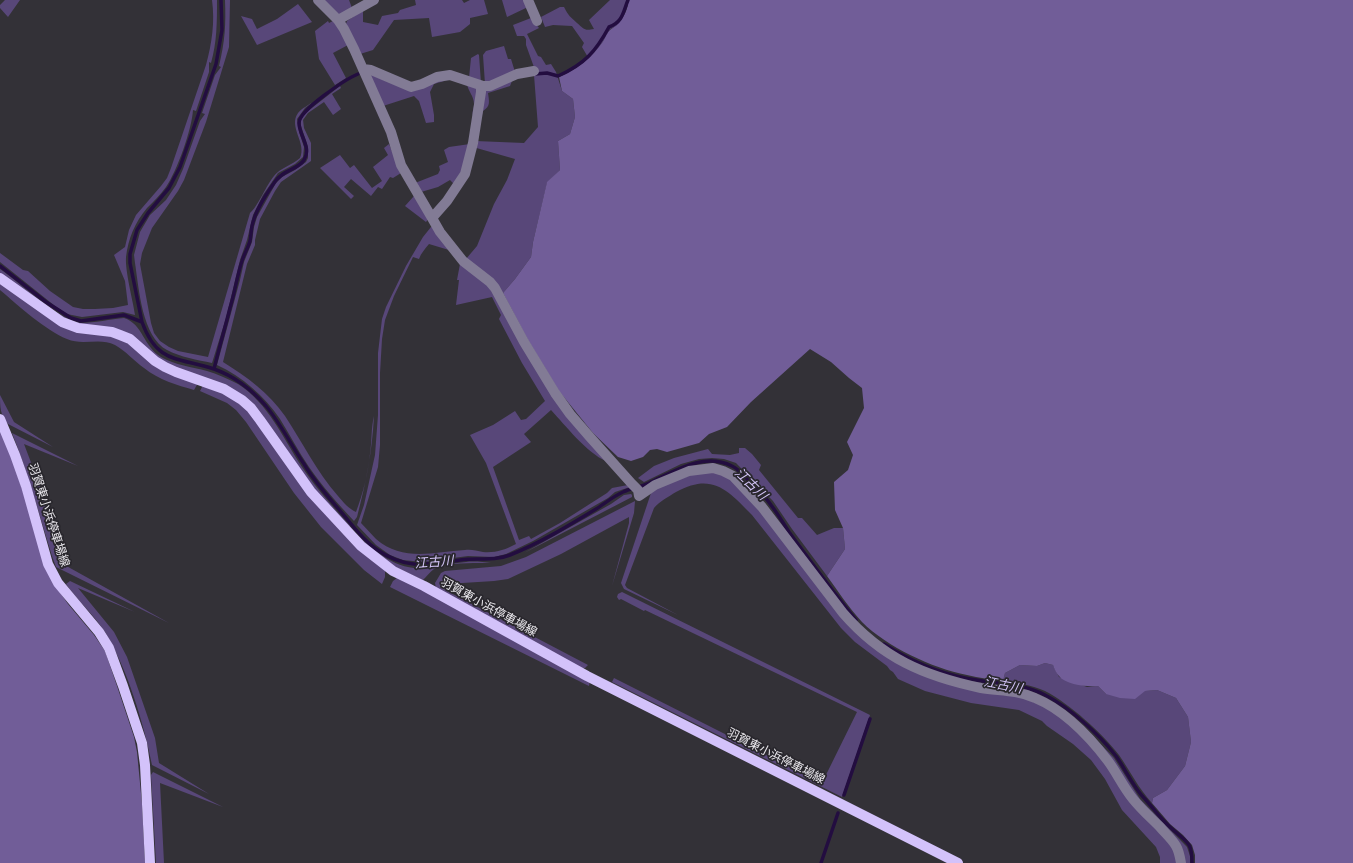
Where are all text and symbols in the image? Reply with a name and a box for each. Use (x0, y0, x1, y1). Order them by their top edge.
street label: 羽賀東小浜停車場線 (25, 461, 73, 569)
water label: 江古川 (732, 465, 770, 503)
water label: 江古川 (414, 553, 454, 571)
street label: 羽賀東小浜停車場線 (438, 575, 540, 639)
water label: 江古川 (982, 674, 1024, 696)
street label: 羽賀東小浜停車場線 (725, 725, 827, 787)

